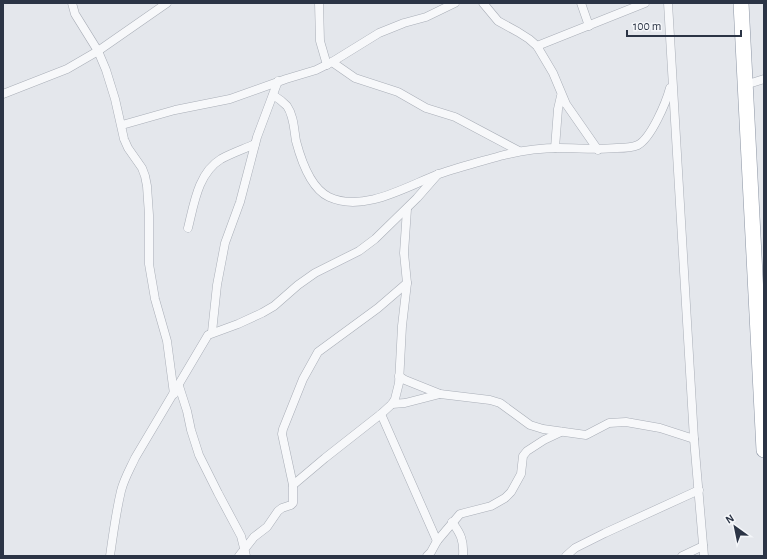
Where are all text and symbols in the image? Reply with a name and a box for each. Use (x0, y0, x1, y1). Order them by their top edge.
scale bar (627, 12, 741, 38)
text: 100 m (633, 20, 661, 32)
north arrow (715, 507, 755, 547)
text: N (724, 512, 736, 526)

